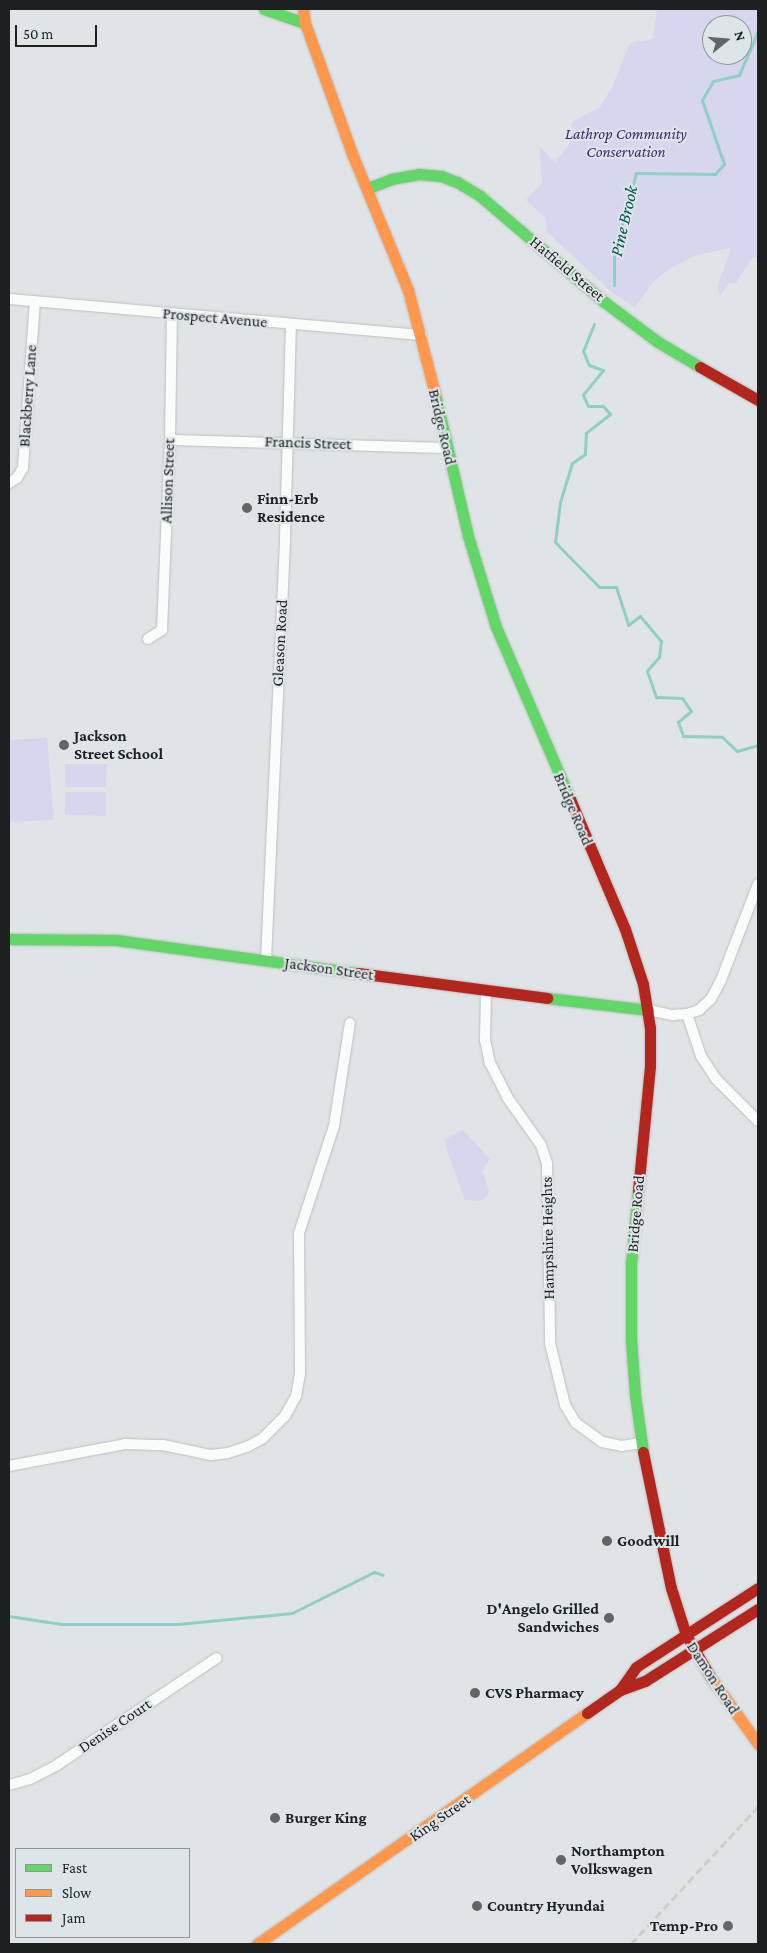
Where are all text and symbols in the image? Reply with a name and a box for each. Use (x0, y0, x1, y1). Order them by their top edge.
scale bar (18, 15, 100, 47)
north arrow (702, 15, 752, 65)
text: 50 m (23, 26, 53, 42)
text: N (731, 29, 749, 43)
park label: Lathrop Community Conservation (565, 124, 687, 162)
water label: Pine Brook (605, 183, 643, 259)
street label: Hatfield Street (526, 232, 608, 306)
street label: Prospect Avenue (162, 304, 268, 332)
street label: Blackberry Lane (15, 344, 41, 448)
street label: Bridge Road (424, 387, 460, 467)
street label: Francis Street (264, 432, 352, 454)
street label: Allison Street (157, 438, 179, 524)
place label: Finn-Erb Residence (257, 489, 325, 527)
marker: Finn-Erb Residence (241, 502, 253, 514)
street label: Gleason Road (268, 599, 292, 687)
place label: Jackson Street School (74, 726, 163, 764)
marker: Jackson Street School (58, 739, 70, 751)
street label: Bridge Road (549, 770, 597, 848)
street label: Jackson Street (283, 953, 375, 985)
street label: Bridge Road (623, 1175, 649, 1253)
street label: Hampshire Heights (537, 1176, 559, 1300)
place label: Goodwill (617, 1531, 679, 1551)
marker: Goodwill (601, 1535, 613, 1547)
place label: D'Angelo Grilled Sandwiches (486, 1599, 599, 1637)
marker: D'Angelo Grilled Sandwiches (603, 1612, 615, 1624)
street label: Damon Road (682, 1638, 744, 1718)
place label: CVS Pharmacy (485, 1683, 584, 1703)
marker: CVS Pharmacy (469, 1687, 481, 1699)
street label: Denise Court (75, 1695, 155, 1757)
street label: King Street (406, 1790, 474, 1846)
place label: Burger King (285, 1808, 367, 1828)
marker: Burger King (269, 1812, 281, 1824)
place label: Northampton Volkswagen (571, 1841, 665, 1879)
legend (15, 1848, 190, 1938)
marker: Northampton Volkswagen (555, 1854, 567, 1866)
text: Fast (62, 1860, 87, 1876)
text: Slow (62, 1885, 91, 1901)
place label: Country Hyundai (487, 1896, 605, 1916)
marker: Country Hyundai (471, 1900, 483, 1912)
text: Jam (62, 1910, 85, 1926)
place label: Temp-Pro (650, 1916, 718, 1936)
marker: Temp-Pro (722, 1920, 734, 1932)

